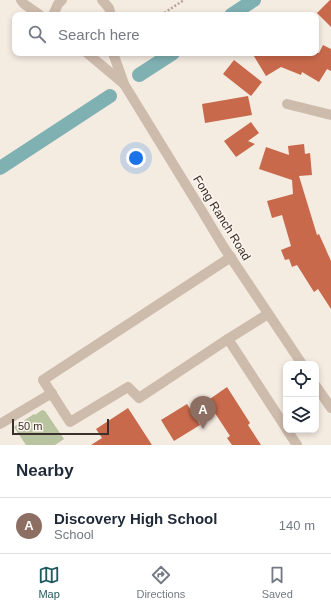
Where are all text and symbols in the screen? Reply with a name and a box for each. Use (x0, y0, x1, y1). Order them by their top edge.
search box (12, 12, 319, 56)
icon: search (26, 23, 48, 45)
text: Search here (58, 26, 140, 43)
your location (126, 148, 146, 168)
street label: Fong Ranch Road (190, 173, 254, 263)
map controls (283, 361, 319, 433)
button: locate (283, 361, 319, 397)
pin: A (190, 396, 216, 429)
button: layers (283, 397, 319, 433)
scale bar (12, 417, 109, 436)
text: 50 m (18, 420, 42, 432)
text: Nearby (16, 461, 74, 480)
text: Discovery High School (54, 510, 217, 527)
text: A (24, 518, 34, 533)
text: 140 m (279, 518, 315, 533)
text: School (54, 527, 94, 542)
tab: Map (38, 564, 60, 600)
tab: Directions (136, 564, 185, 600)
tab: Saved (262, 564, 293, 600)

